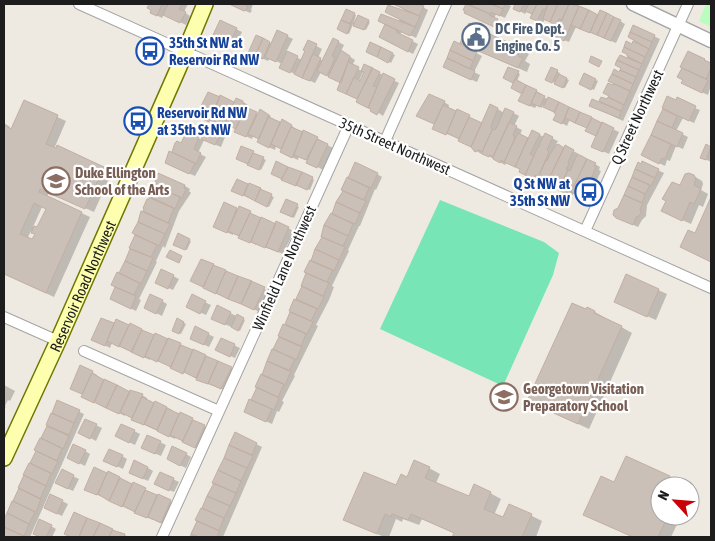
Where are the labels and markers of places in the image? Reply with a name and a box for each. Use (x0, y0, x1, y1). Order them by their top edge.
place label: DC Fire Dept. Engine Co. 5 (495, 20, 565, 54)
public building icon: DC Fire Dept. Engine Co. 5 (461, 22, 491, 52)
place label: 35th St NW at Reservoir Rd NW (169, 34, 259, 68)
bus stop icon: 35th St NW at Reservoir Rd NW (135, 36, 165, 66)
place label: Reservoir Rd NW at 35th St NW (157, 104, 247, 138)
bus stop icon: Reservoir Rd NW at 35th St NW (123, 106, 153, 136)
place label: Duke Ellington School of the Arts (75, 164, 170, 198)
school or university icon: Duke Ellington School of the Arts (41, 166, 71, 196)
place label: Q St NW at 35th St NW (510, 175, 571, 209)
bus stop icon: Q St NW at 35th St NW (574, 177, 604, 207)
place label: Georgetown Visitation Preparatory School (523, 380, 644, 414)
school or university icon: Georgetown Visitation Preparatory School (489, 382, 519, 412)

